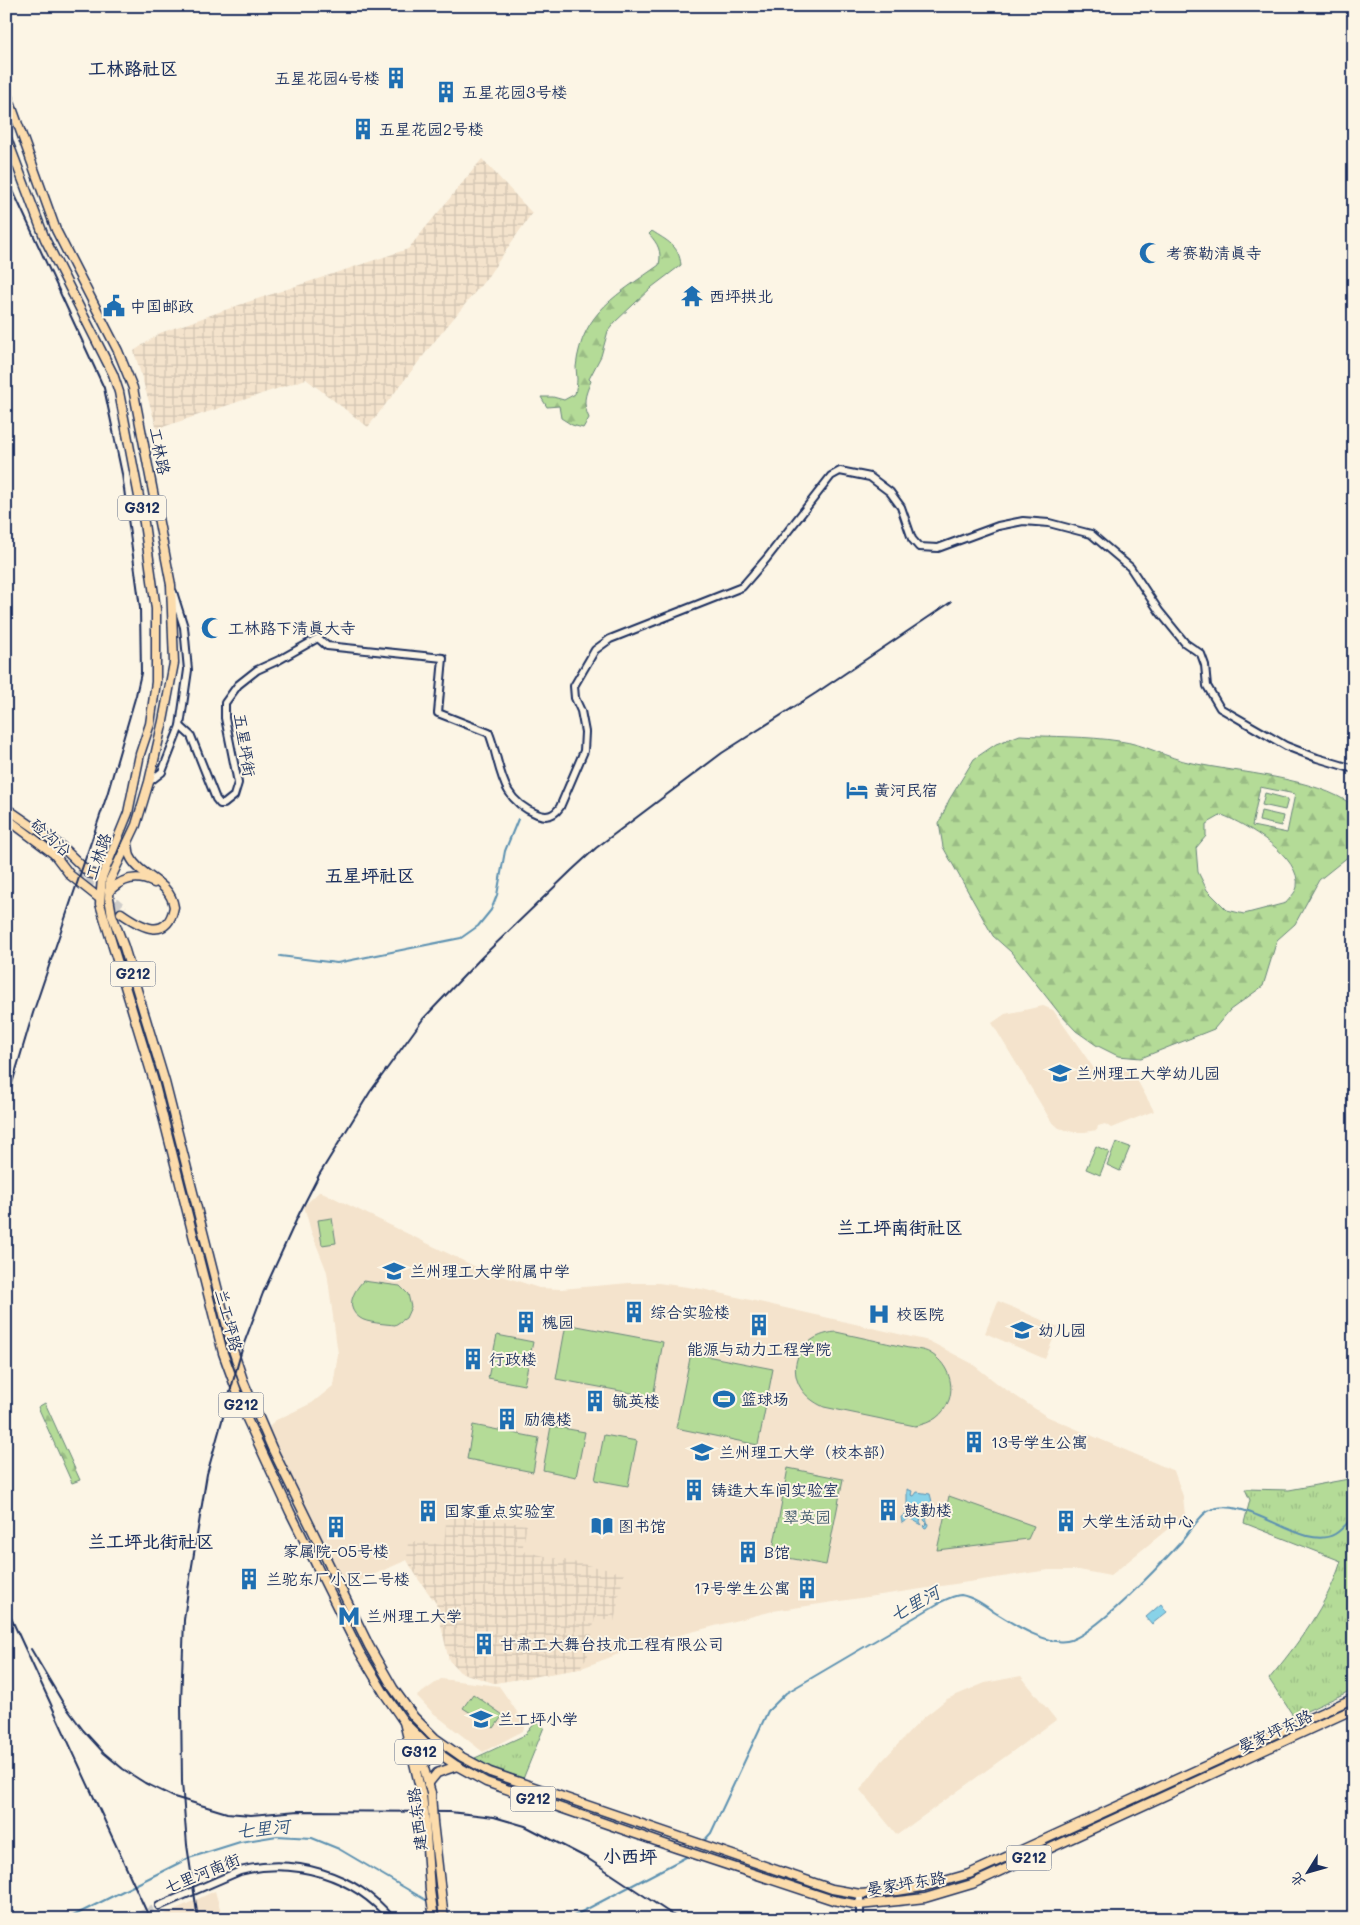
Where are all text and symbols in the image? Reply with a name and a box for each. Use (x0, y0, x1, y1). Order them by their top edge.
district label: 工林路社区 (88, 56, 178, 80)
building icon: 五星花园4号楼 (383, 65, 409, 91)
place label: 五星花园4号楼 (275, 67, 380, 88)
building icon: 五星花园3号楼 (433, 79, 459, 105)
place label: 五星花园3号楼 (462, 81, 567, 102)
building icon: 五星花园2号楼 (350, 116, 376, 142)
place label: 五星花园2号楼 (379, 118, 484, 139)
mosque icon: 考赛勒清真寺 (1137, 240, 1163, 266)
place label: 考赛勒清真寺 (1166, 242, 1262, 263)
temple icon: 西坪拱北 (679, 283, 705, 309)
place label: 西坪拱北 (709, 285, 773, 306)
public building icon: 中国邮政 (101, 293, 127, 319)
place label: 中国邮政 (130, 295, 194, 316)
street label: 工林路 (146, 425, 175, 476)
road number: G312 (118, 496, 166, 520)
mosque icon: 工林路下清真大寺 (199, 615, 225, 641)
place label: 工林路下清真大寺 (228, 617, 356, 638)
street label: 五星坪街 (230, 712, 261, 778)
hotel icon: 黄河民宿 (844, 777, 870, 803)
place label: 黄河民宿 (874, 779, 938, 800)
street label: 硷沟沿 (26, 813, 76, 860)
street label: 工林路 (80, 830, 115, 882)
district label: 五星坪社区 (325, 863, 415, 887)
road number: G212 (110, 962, 156, 986)
school or university icon: 兰州理工大学幼儿园 (1047, 1060, 1073, 1086)
place label: 兰州理工大学幼儿园 (1076, 1062, 1220, 1083)
district label: 兰工坪南街社区 (837, 1215, 963, 1239)
school or university icon: 兰州理工大学附属中学 (381, 1258, 407, 1284)
place label: 兰州理工大学附属中学 (410, 1260, 570, 1281)
street label: 兰工坪路 (211, 1286, 248, 1354)
building icon: 综合实验楼 (621, 1299, 647, 1325)
place label: 综合实验楼 (650, 1301, 730, 1322)
hospital icon: 校医院 (866, 1301, 892, 1327)
place label: 校医院 (896, 1303, 944, 1324)
building icon: 槐园 (513, 1309, 539, 1335)
place label: 槐园 (542, 1311, 574, 1332)
building icon: 能源与动力工程学院 (746, 1312, 772, 1338)
school or university icon: 幼儿园 (1009, 1317, 1035, 1343)
place label: 幼儿园 (1038, 1319, 1086, 1340)
place label: 能源与动力工程学院 (687, 1338, 831, 1359)
building icon: 行政楼 (460, 1346, 486, 1372)
place label: 行政楼 (489, 1348, 537, 1369)
sports icon: 篮球场 (711, 1386, 737, 1412)
building icon: 毓英楼 (582, 1388, 608, 1414)
place label: 篮球场 (741, 1388, 789, 1409)
place label: 毓英楼 (612, 1390, 660, 1411)
road number: G212 (218, 1392, 264, 1418)
building icon: 励德楼 (494, 1406, 520, 1432)
place label: 励德楼 (524, 1408, 572, 1429)
building icon: 13号学生公寓 (961, 1429, 987, 1455)
place label: 13号学生公寓 (991, 1431, 1088, 1452)
school or university icon: 兰州理工大学（校本部） (689, 1439, 715, 1465)
place label: 兰州理工大学（校本部） (719, 1441, 895, 1462)
building icon: 铸造大车间实验室 (681, 1477, 707, 1503)
place label: 铸造大车间实验室 (711, 1479, 839, 1500)
building icon: 鼓勤楼 (875, 1497, 901, 1523)
building icon: 国家重点实验室 (415, 1498, 441, 1524)
place label: 鼓勤楼 (904, 1499, 952, 1520)
place label: 国家重点实验室 (444, 1500, 556, 1521)
park label: 翠英园 (783, 1506, 831, 1527)
building icon: 大学生活动中心 (1053, 1508, 1079, 1534)
place label: 大学生活动中心 (1082, 1510, 1194, 1531)
library icon: 图书馆 (589, 1513, 615, 1539)
building icon: 家属院-05号楼 (323, 1514, 349, 1540)
place label: 图书馆 (618, 1515, 666, 1536)
district label: 兰工坪北街社区 (88, 1529, 214, 1553)
building icon: B馆 (735, 1539, 761, 1565)
place label: 家属院-05号楼 (283, 1540, 389, 1561)
place label: B馆 (764, 1541, 790, 1562)
building icon: 兰驼东厂小区二号楼 (236, 1566, 262, 1592)
place label: 兰驼东厂小区二号楼 (266, 1568, 410, 1589)
building icon: 17号学生公寓 (794, 1575, 820, 1601)
place label: 17号学生公寓 (694, 1577, 790, 1598)
water label: 七里河 (885, 1578, 947, 1627)
metro station icon: 兰州理工大学 (336, 1603, 362, 1629)
place label: 兰州理工大学 (366, 1605, 462, 1626)
building icon: 甘肃工大舞台技术工程有限公司 (471, 1631, 497, 1657)
place label: 甘肃工大舞台技术工程有限公司 (500, 1633, 724, 1654)
street label: 晏家坪东路 (1234, 1704, 1315, 1757)
school or university icon: 兰工坪小学 (468, 1706, 494, 1732)
place label: 兰工坪小学 (498, 1708, 578, 1729)
road number: G312 (395, 1740, 443, 1764)
street label: 建西东路 (402, 1786, 431, 1852)
road number: G212 (510, 1786, 556, 1812)
water label: 七里河 (235, 1813, 294, 1843)
district label: 小西坪 (603, 1844, 658, 1868)
road number: G212 (1006, 1846, 1052, 1870)
street label: 七里河南街 (161, 1848, 243, 1897)
north arrow (1282, 1848, 1332, 1898)
street label: 晏家坪东路 (865, 1866, 947, 1899)
text: 北 (1285, 1869, 1309, 1891)

